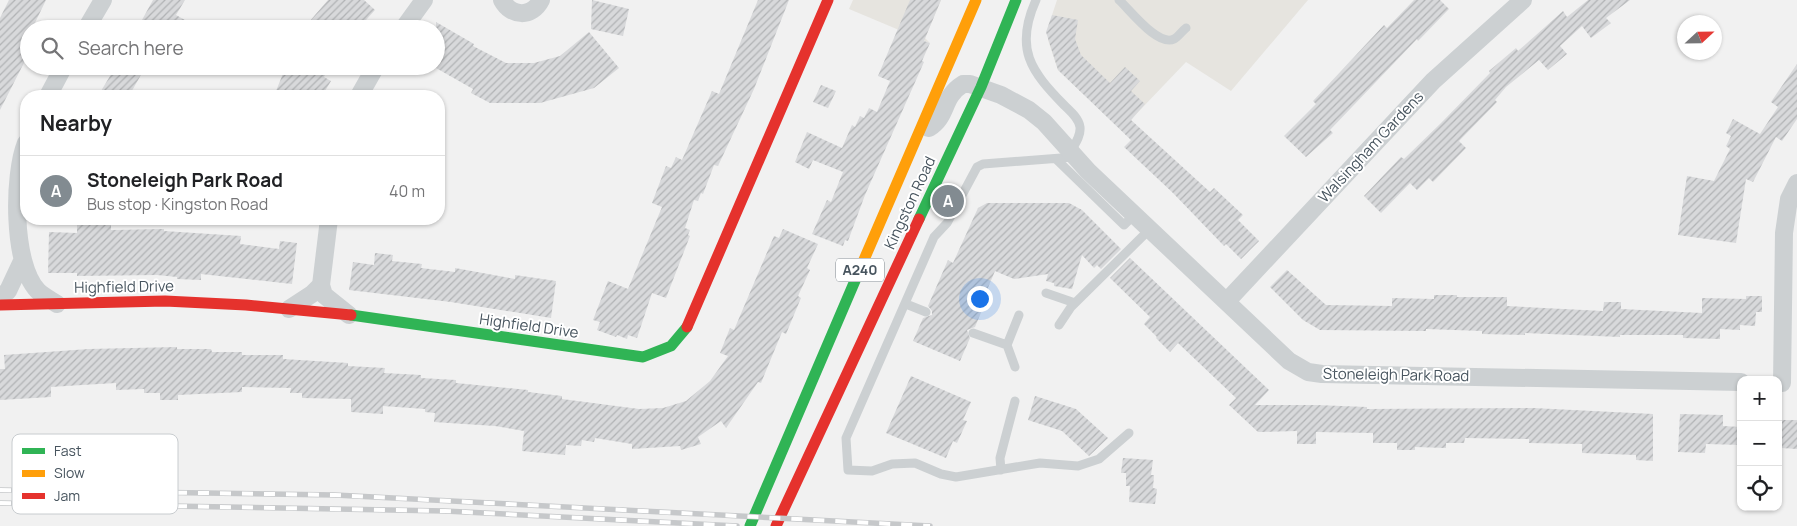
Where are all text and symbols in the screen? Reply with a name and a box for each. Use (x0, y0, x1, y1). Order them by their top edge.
north arrow (1677, 15, 1722, 60)
search box (20, 20, 445, 75)
icon: search (38, 34, 66, 62)
text: Search here (78, 35, 184, 61)
street label: Walsingham Gardens (1313, 86, 1428, 207)
text: Nearby (40, 109, 112, 137)
street label: Kingston Road (879, 153, 940, 253)
text: Stoneleigh Park Road (87, 167, 283, 193)
text: A (51, 180, 61, 202)
text: 40 m (389, 180, 425, 202)
pin: A (932, 182, 964, 220)
text: Bus stop · Kingston Road (87, 193, 268, 215)
road number: A240 (836, 258, 884, 282)
street label: Highfield Drive (74, 275, 174, 298)
your location (967, 286, 993, 312)
street label: Highfield Drive (478, 308, 580, 343)
street label: Stoneleigh Park Road (1323, 363, 1469, 386)
map controls (1737, 376, 1782, 511)
button: + (1737, 376, 1782, 421)
button: − (1737, 421, 1782, 466)
legend (12, 434, 178, 514)
text: Fast (54, 441, 82, 460)
text: Slow (54, 463, 85, 482)
button: locate (1737, 466, 1782, 511)
text: Jam (54, 486, 80, 505)

